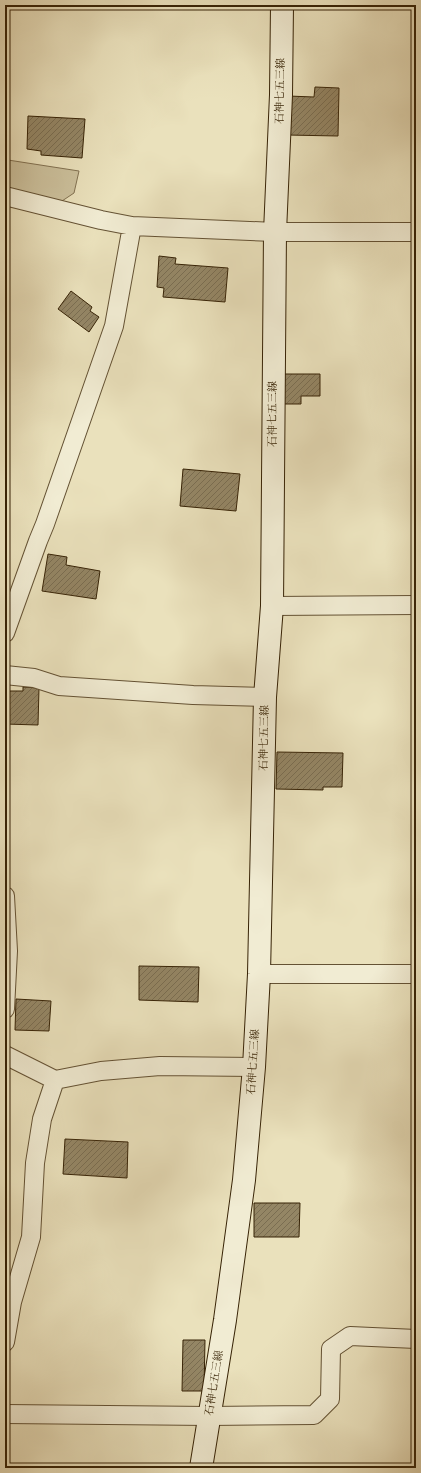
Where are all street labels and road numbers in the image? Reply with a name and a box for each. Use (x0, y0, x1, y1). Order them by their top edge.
street label: 石神七五三線 (273, 58, 287, 124)
street label: 石神七五三線 (266, 381, 279, 447)
street label: 石神七五三線 (257, 705, 271, 771)
street label: 石神七五三線 (244, 1029, 262, 1095)
street label: 石神七五三線 (202, 1349, 226, 1416)

